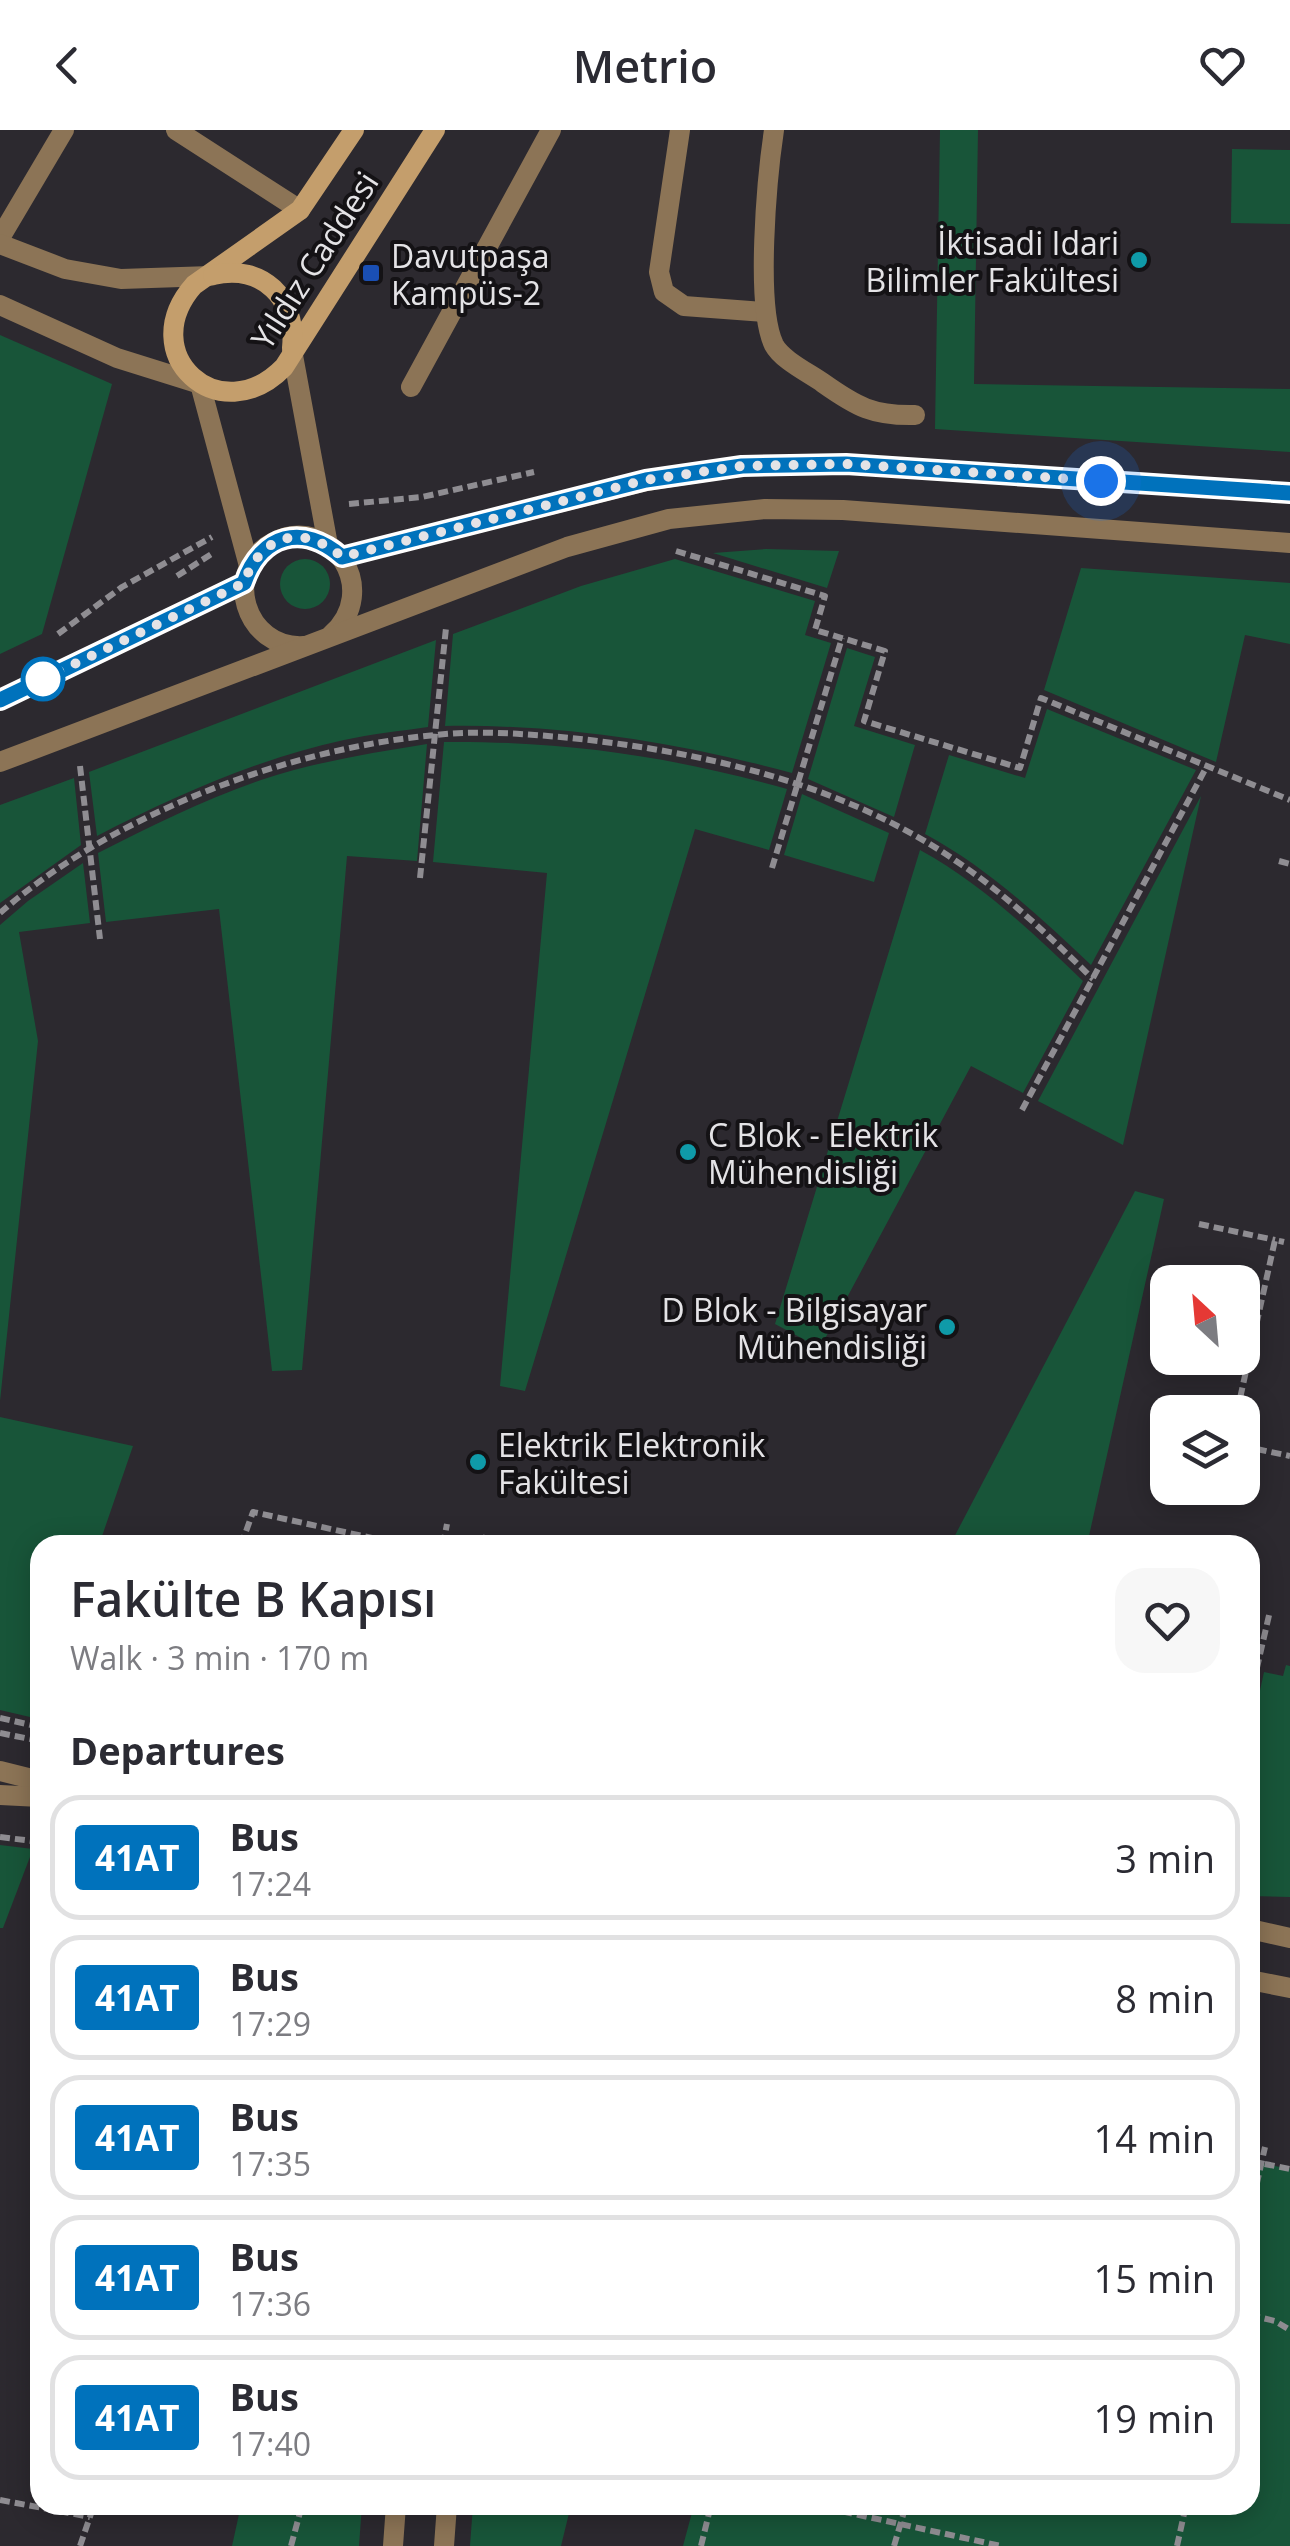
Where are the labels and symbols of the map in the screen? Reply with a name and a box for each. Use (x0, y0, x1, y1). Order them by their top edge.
street label: Yıldız Caddesi (241, 163, 387, 357)
place label: İktisadi Idari Bilimler Fakültesi (866, 221, 1119, 301)
place label: Davutpaşa Kampüs-2 (391, 234, 549, 314)
marker: İktisadi Idari Bilimler Fakültesi (1128, 249, 1150, 271)
marker: Davutpaşa Kampüs-2 (360, 262, 382, 284)
your location (1076, 456, 1126, 506)
unlabelled marker (22, 658, 64, 700)
place label: C Blok - Elektrik Mühendisliği (708, 1113, 938, 1193)
marker: C Blok - Elektrik Mühendisliği (677, 1141, 699, 1163)
north arrow (1150, 1265, 1260, 1375)
place label: D Blok - Bilgisayar Mühendisliği (662, 1288, 927, 1368)
marker: D Blok - Bilgisayar Mühendisliği (936, 1316, 958, 1338)
place label: Elektrik Elektronik Fakültesi (498, 1423, 765, 1503)
marker: Elektrik Elektronik Fakültesi (467, 1451, 489, 1473)

